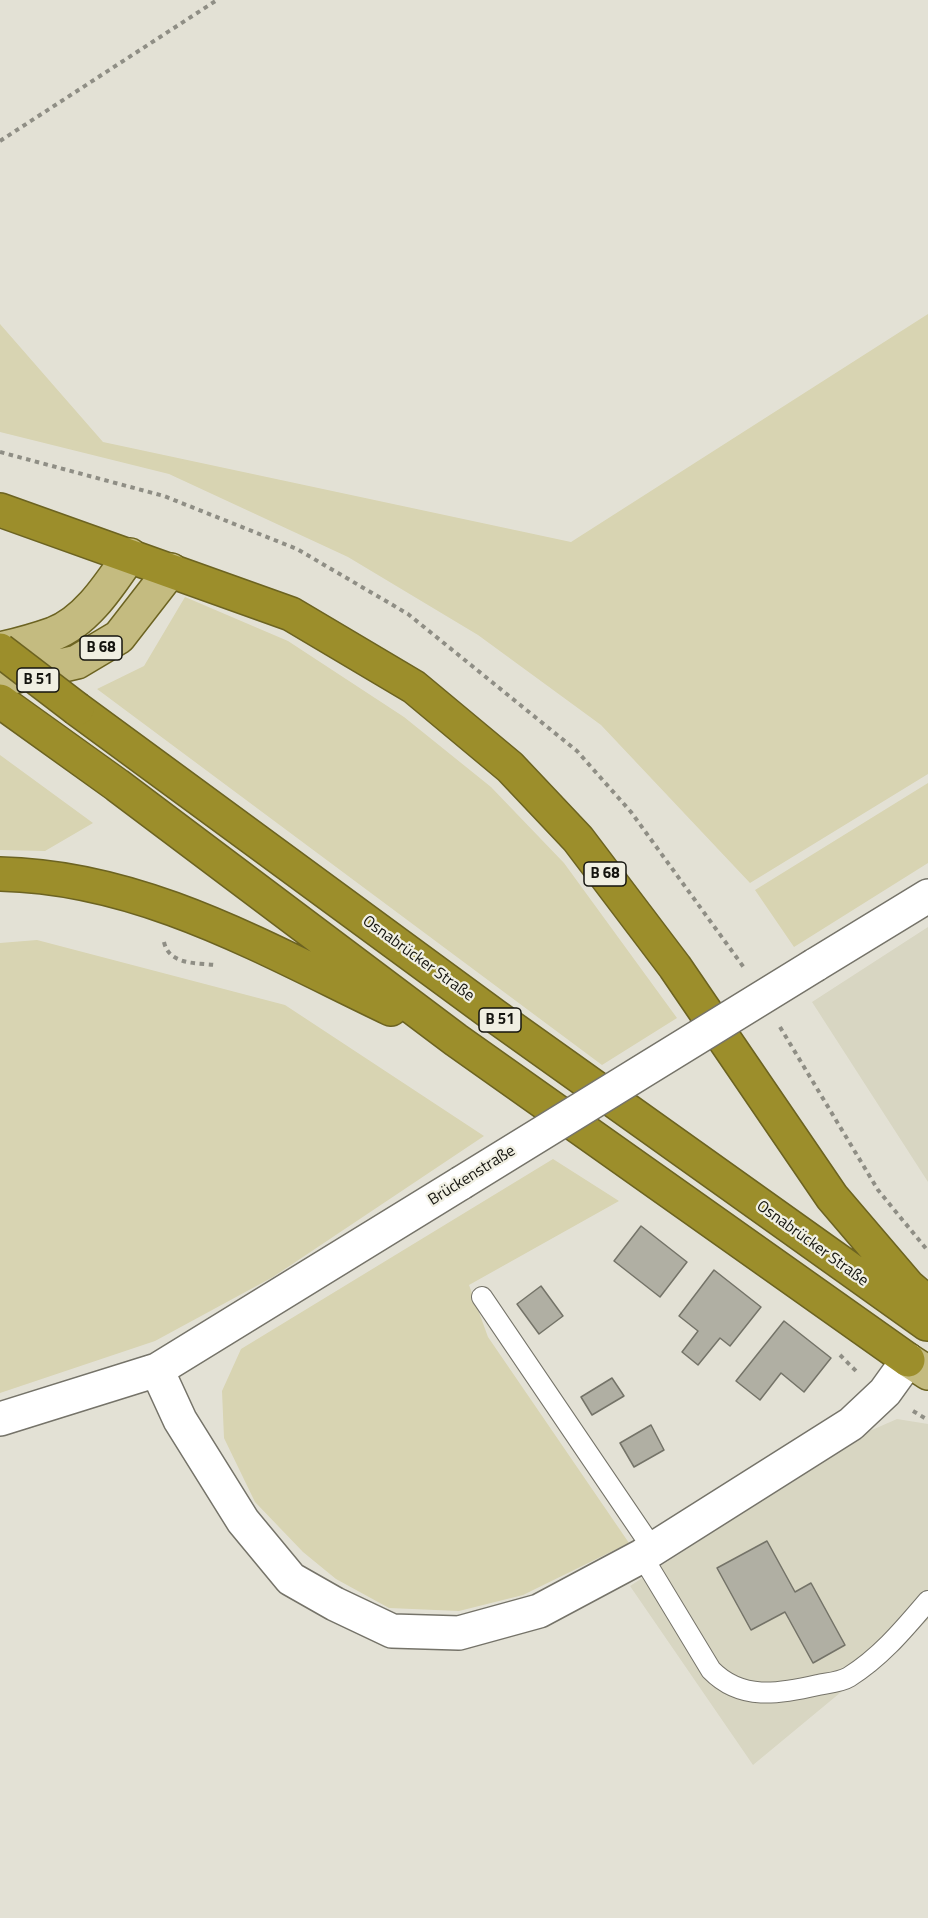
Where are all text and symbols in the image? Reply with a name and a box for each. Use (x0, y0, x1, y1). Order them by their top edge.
road number: B 68 (80, 636, 122, 660)
road number: B 51 (17, 668, 59, 692)
road number: B 68 (584, 862, 626, 886)
street label: Osnabrücker Straße (358, 912, 478, 1006)
road number: B 51 (479, 1008, 521, 1032)
street label: Brückenstraße (425, 1142, 519, 1210)
street label: Osnabrücker Straße (752, 1197, 872, 1291)

